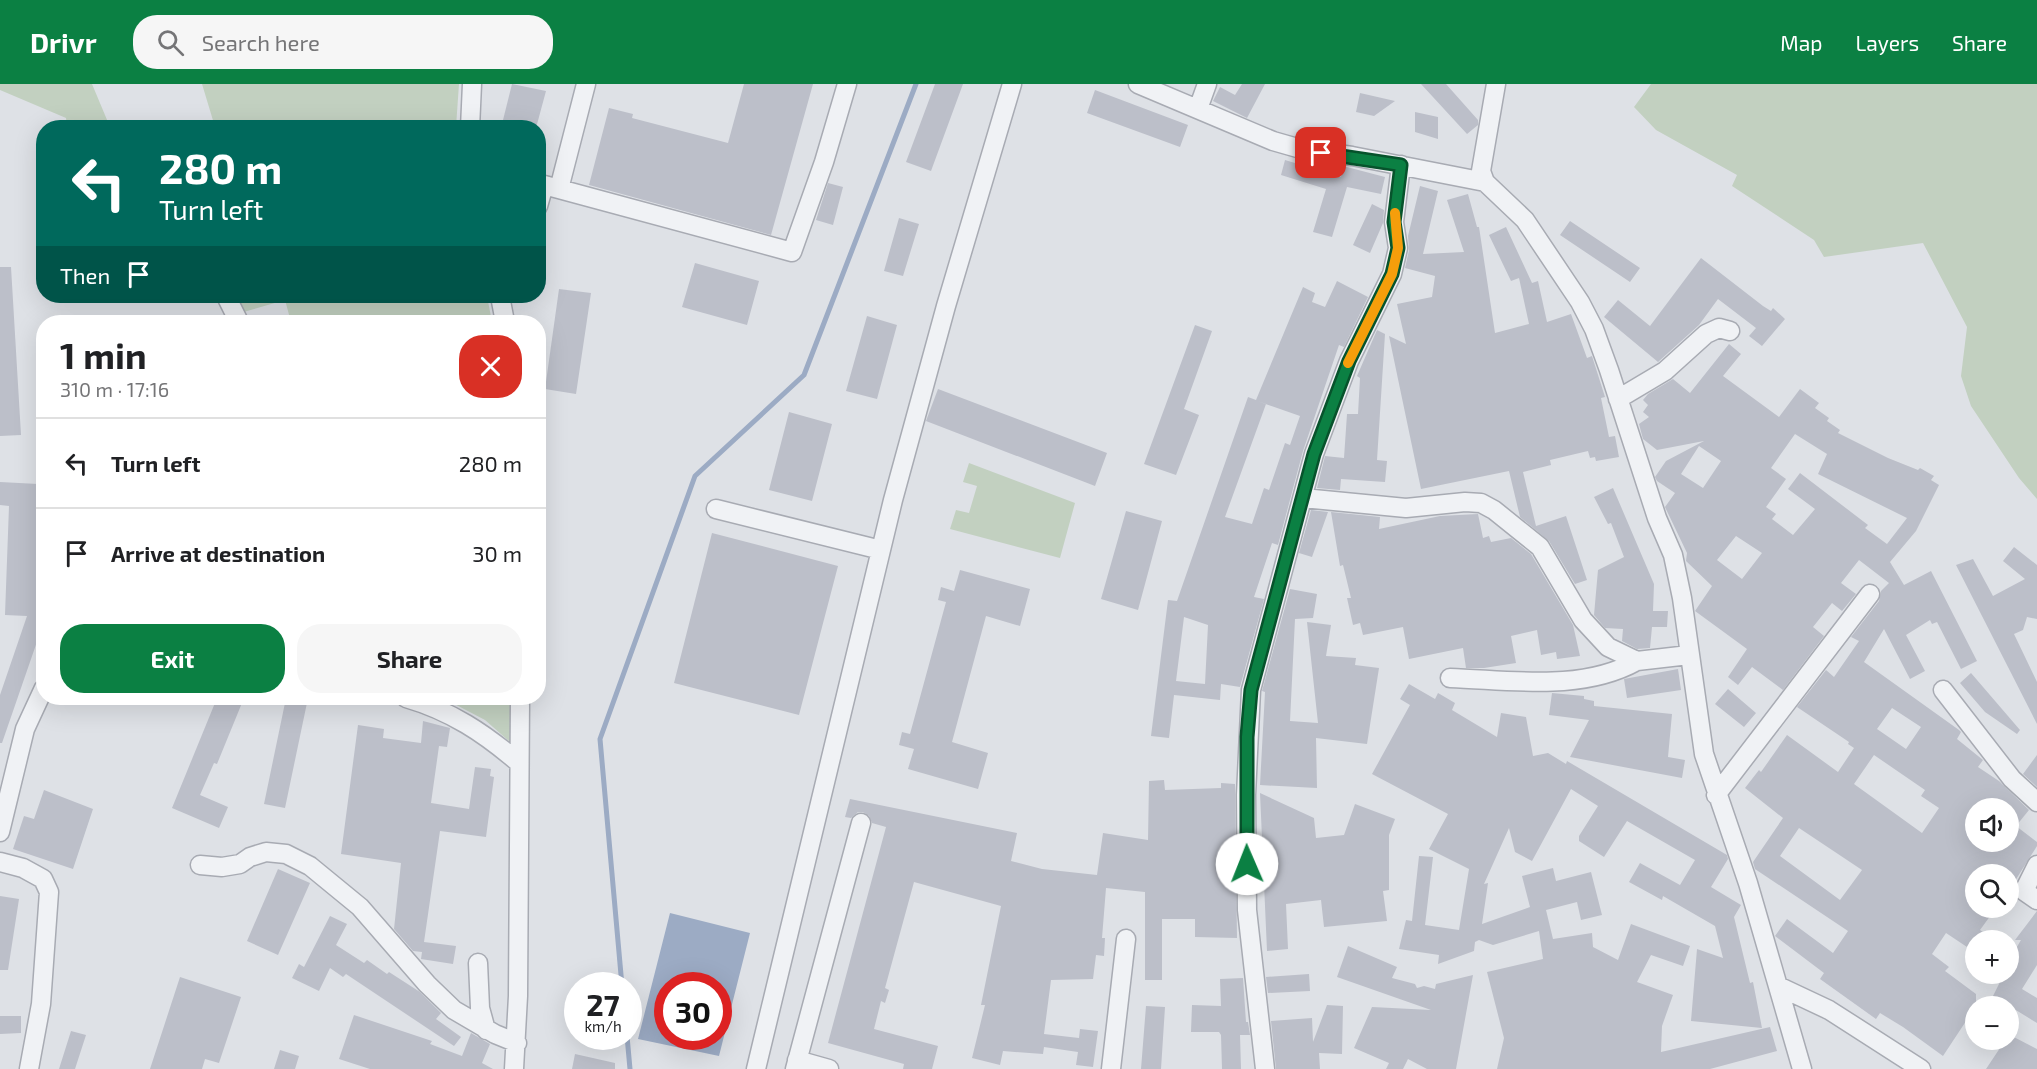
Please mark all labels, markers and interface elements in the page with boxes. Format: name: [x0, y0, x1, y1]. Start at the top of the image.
search box: [133, 15, 553, 69]
text: Drivr: [30, 25, 97, 59]
icon: search: [154, 26, 187, 59]
text: Search here: [202, 29, 320, 55]
text: Map: [1780, 30, 1822, 55]
text: Layers: [1855, 30, 1919, 55]
text: Share: [1952, 30, 2007, 55]
pin: [1295, 127, 1346, 178]
icon: arrive: [1304, 136, 1337, 169]
text: 280 m: [159, 142, 282, 192]
icon: left: [60, 144, 138, 222]
text: Turn left: [159, 193, 263, 225]
icon: arrive: [122, 258, 155, 291]
text: Then: [60, 262, 110, 288]
text: 1 min: [60, 333, 147, 376]
button: close: [459, 335, 522, 398]
text: 310 m · 17:16: [60, 377, 169, 401]
icon: left: [60, 447, 93, 480]
text: Turn left: [111, 450, 200, 476]
text: 280 m: [459, 450, 522, 476]
icon: arrive: [60, 537, 93, 570]
text: Arrive at destination: [111, 540, 325, 566]
text: 30 m: [472, 540, 522, 566]
button: Exit: [60, 624, 285, 693]
button: Share: [297, 624, 522, 693]
map controls: [1965, 798, 2019, 1050]
button: sound: [1965, 798, 2019, 852]
position arrow: [1215, 832, 1279, 896]
button: search: [1965, 864, 2019, 918]
button: +: [1965, 930, 2019, 984]
speed limit sign: 30: [654, 972, 732, 1050]
text: 27: [586, 986, 620, 1022]
button: −: [1965, 996, 2019, 1050]
text: km/h: [584, 1017, 622, 1035]

